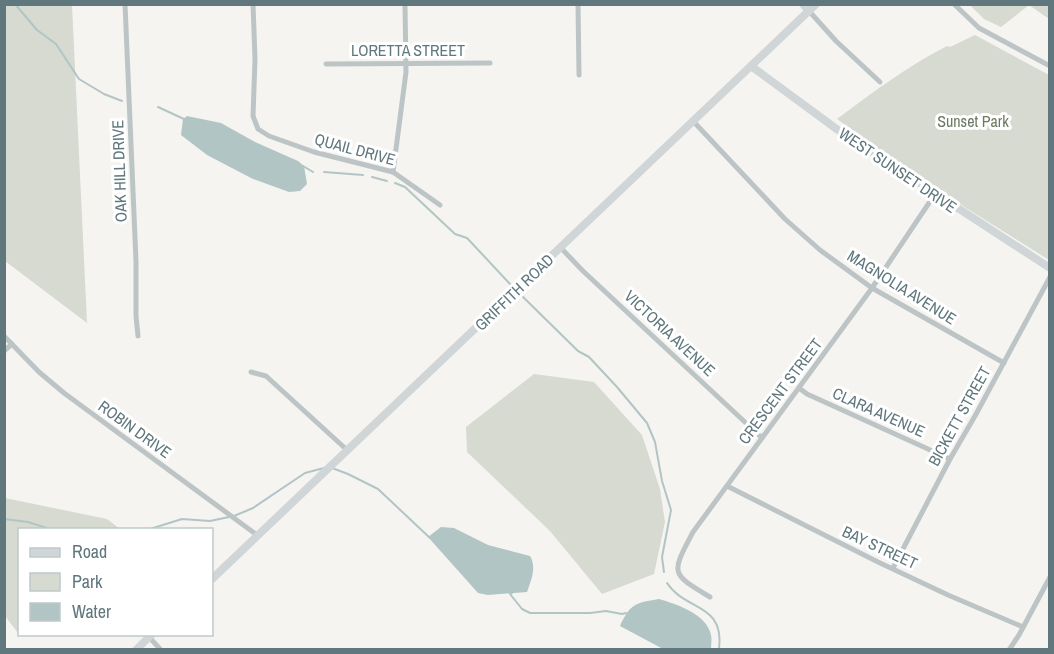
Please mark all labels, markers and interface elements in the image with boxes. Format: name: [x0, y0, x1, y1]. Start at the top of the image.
street label: LORETTA STREET: [351, 39, 465, 61]
park label: Sunset Park: [937, 110, 1009, 132]
street label: OAK HILL DRIVE: [106, 119, 132, 223]
street label: WEST SUNSET DRIVE: [835, 122, 961, 218]
street label: QUAIL DRIVE: [312, 128, 398, 170]
street label: MAGNOLIA AVENUE: [843, 245, 961, 329]
street label: GRIFFITH ROAD: [470, 249, 558, 335]
street label: VICTORIA AVENUE: [620, 285, 720, 381]
street label: CRESCENT STREET: [733, 334, 827, 448]
street label: BICKETT STREET: [923, 362, 995, 470]
street label: CLARA AVENUE: [829, 382, 929, 442]
street label: ROBIN DRIVE: [94, 395, 176, 463]
street label: BAY STREET: [839, 520, 921, 574]
legend: [18, 528, 213, 636]
text: Road: [72, 539, 107, 564]
text: Park: [72, 569, 103, 594]
text: Water: [72, 599, 111, 624]

